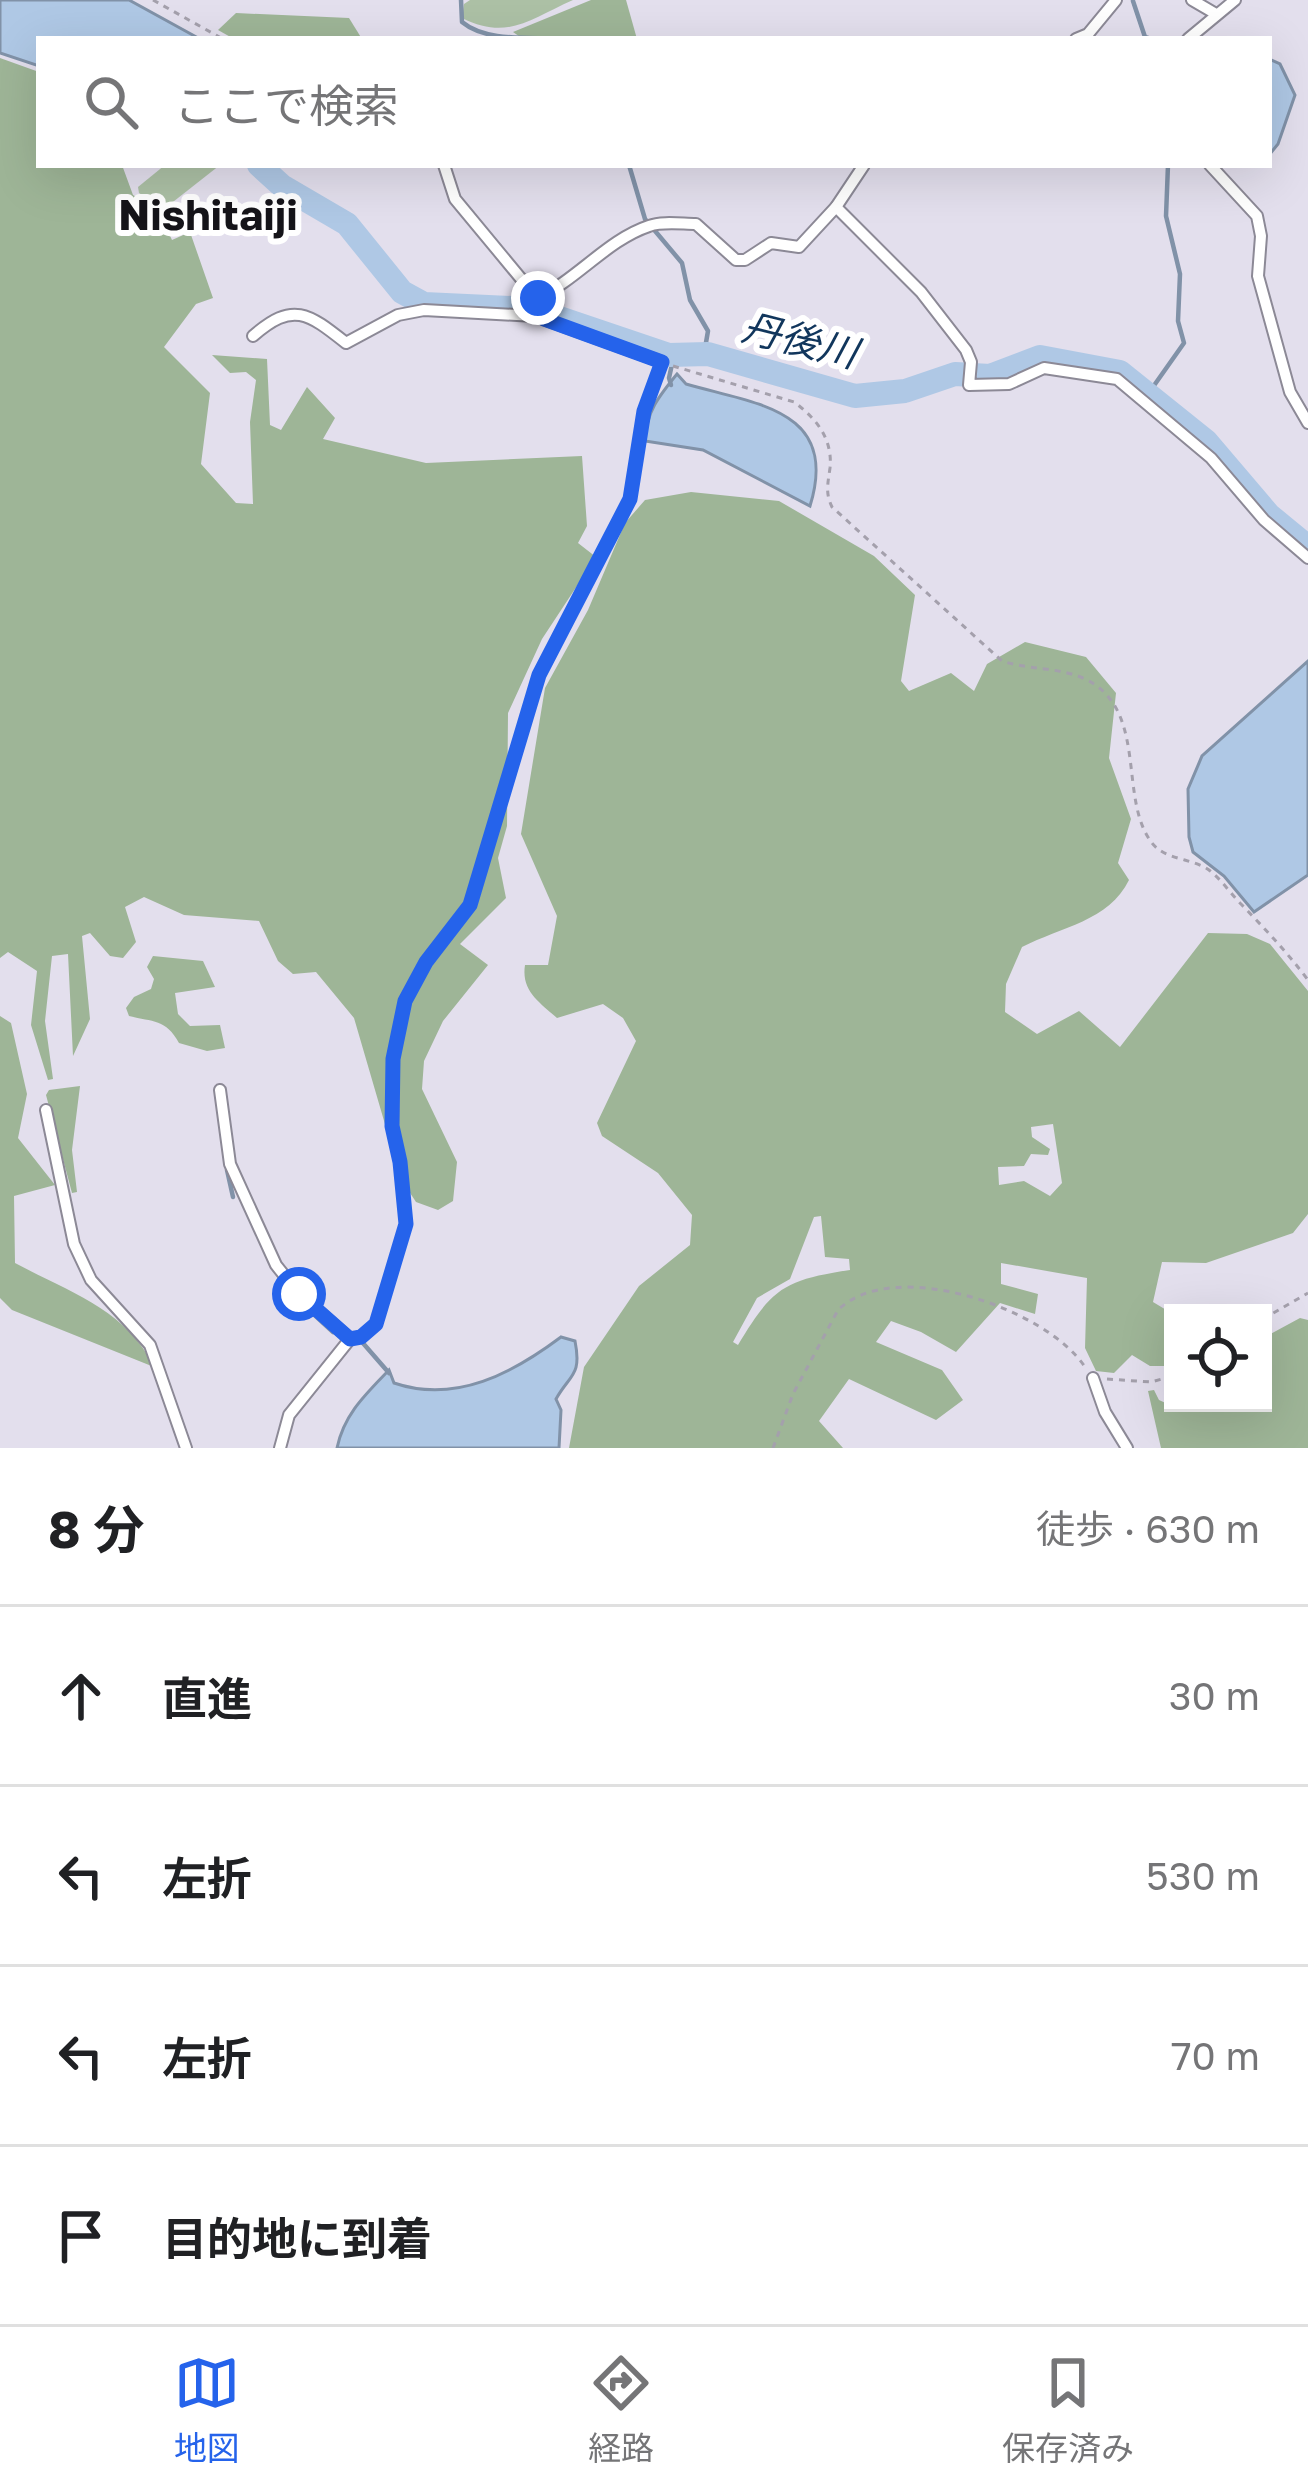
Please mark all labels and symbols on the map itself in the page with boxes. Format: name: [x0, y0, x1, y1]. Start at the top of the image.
district label: Nishitaiji: [118, 189, 298, 239]
route end: [511, 271, 565, 325]
water label: 丹後川: [738, 303, 866, 377]
route start: [272, 1267, 326, 1321]

